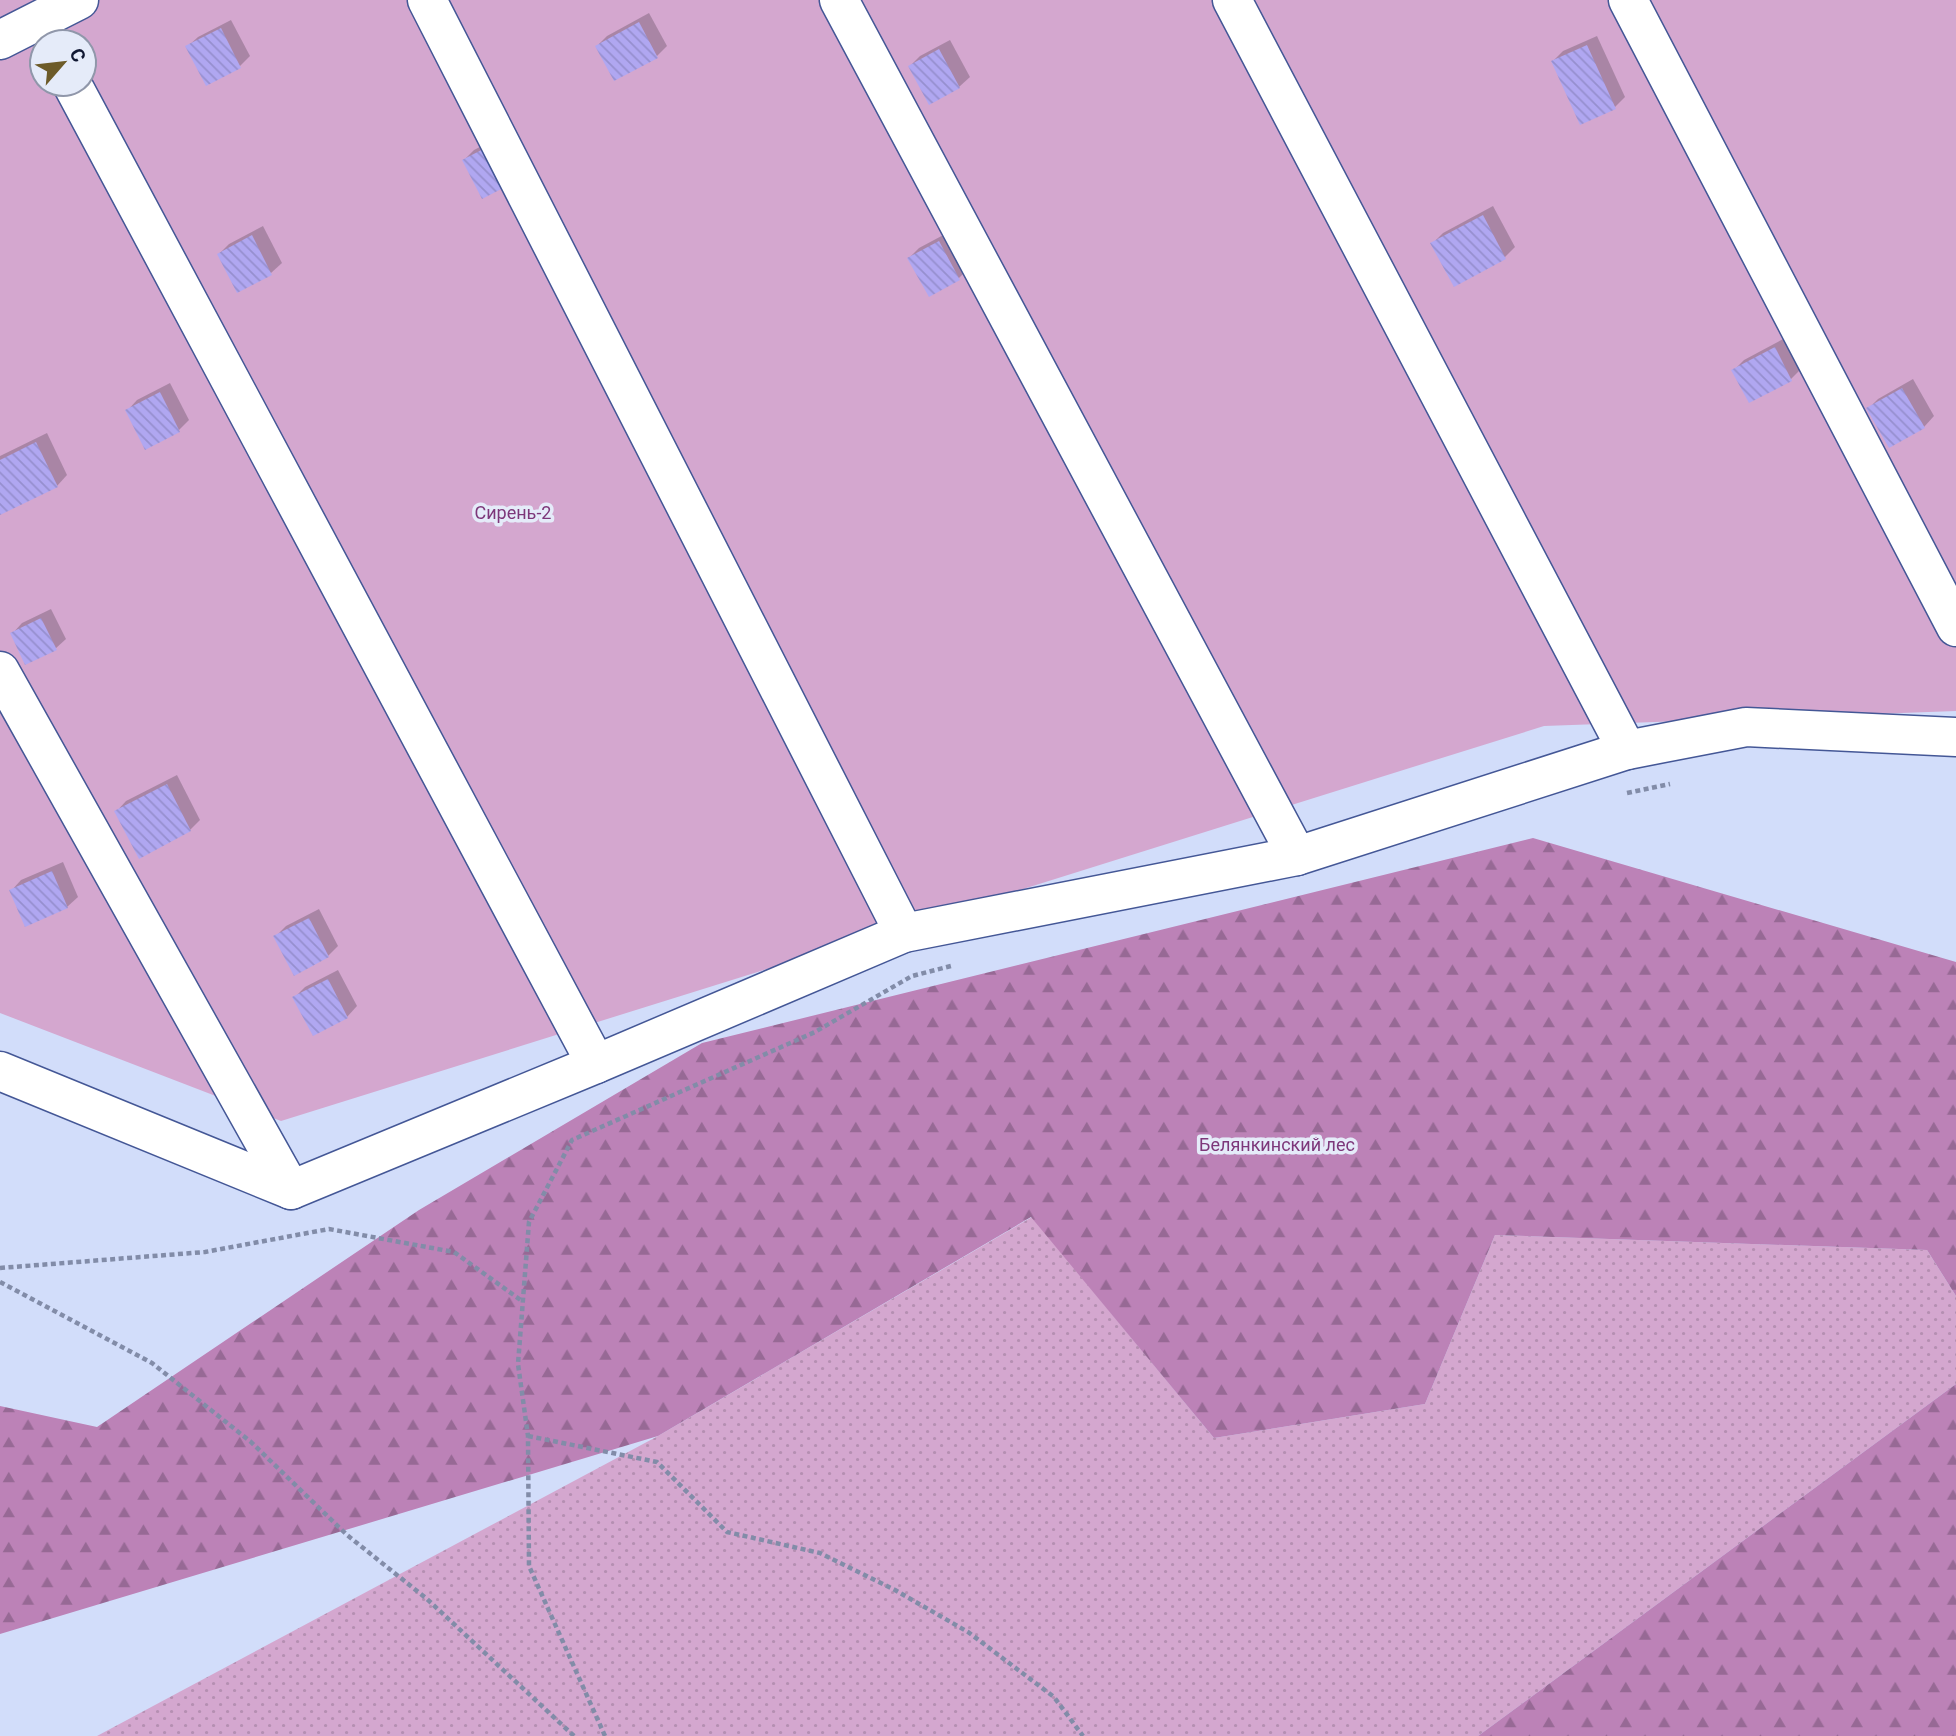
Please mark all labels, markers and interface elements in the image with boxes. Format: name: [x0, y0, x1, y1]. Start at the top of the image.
north arrow: [28, 28, 98, 98]
text: С: [64, 44, 91, 66]
park label: Сирень-2: [474, 502, 552, 523]
park label: Белянкинский лес: [1199, 1134, 1355, 1155]

